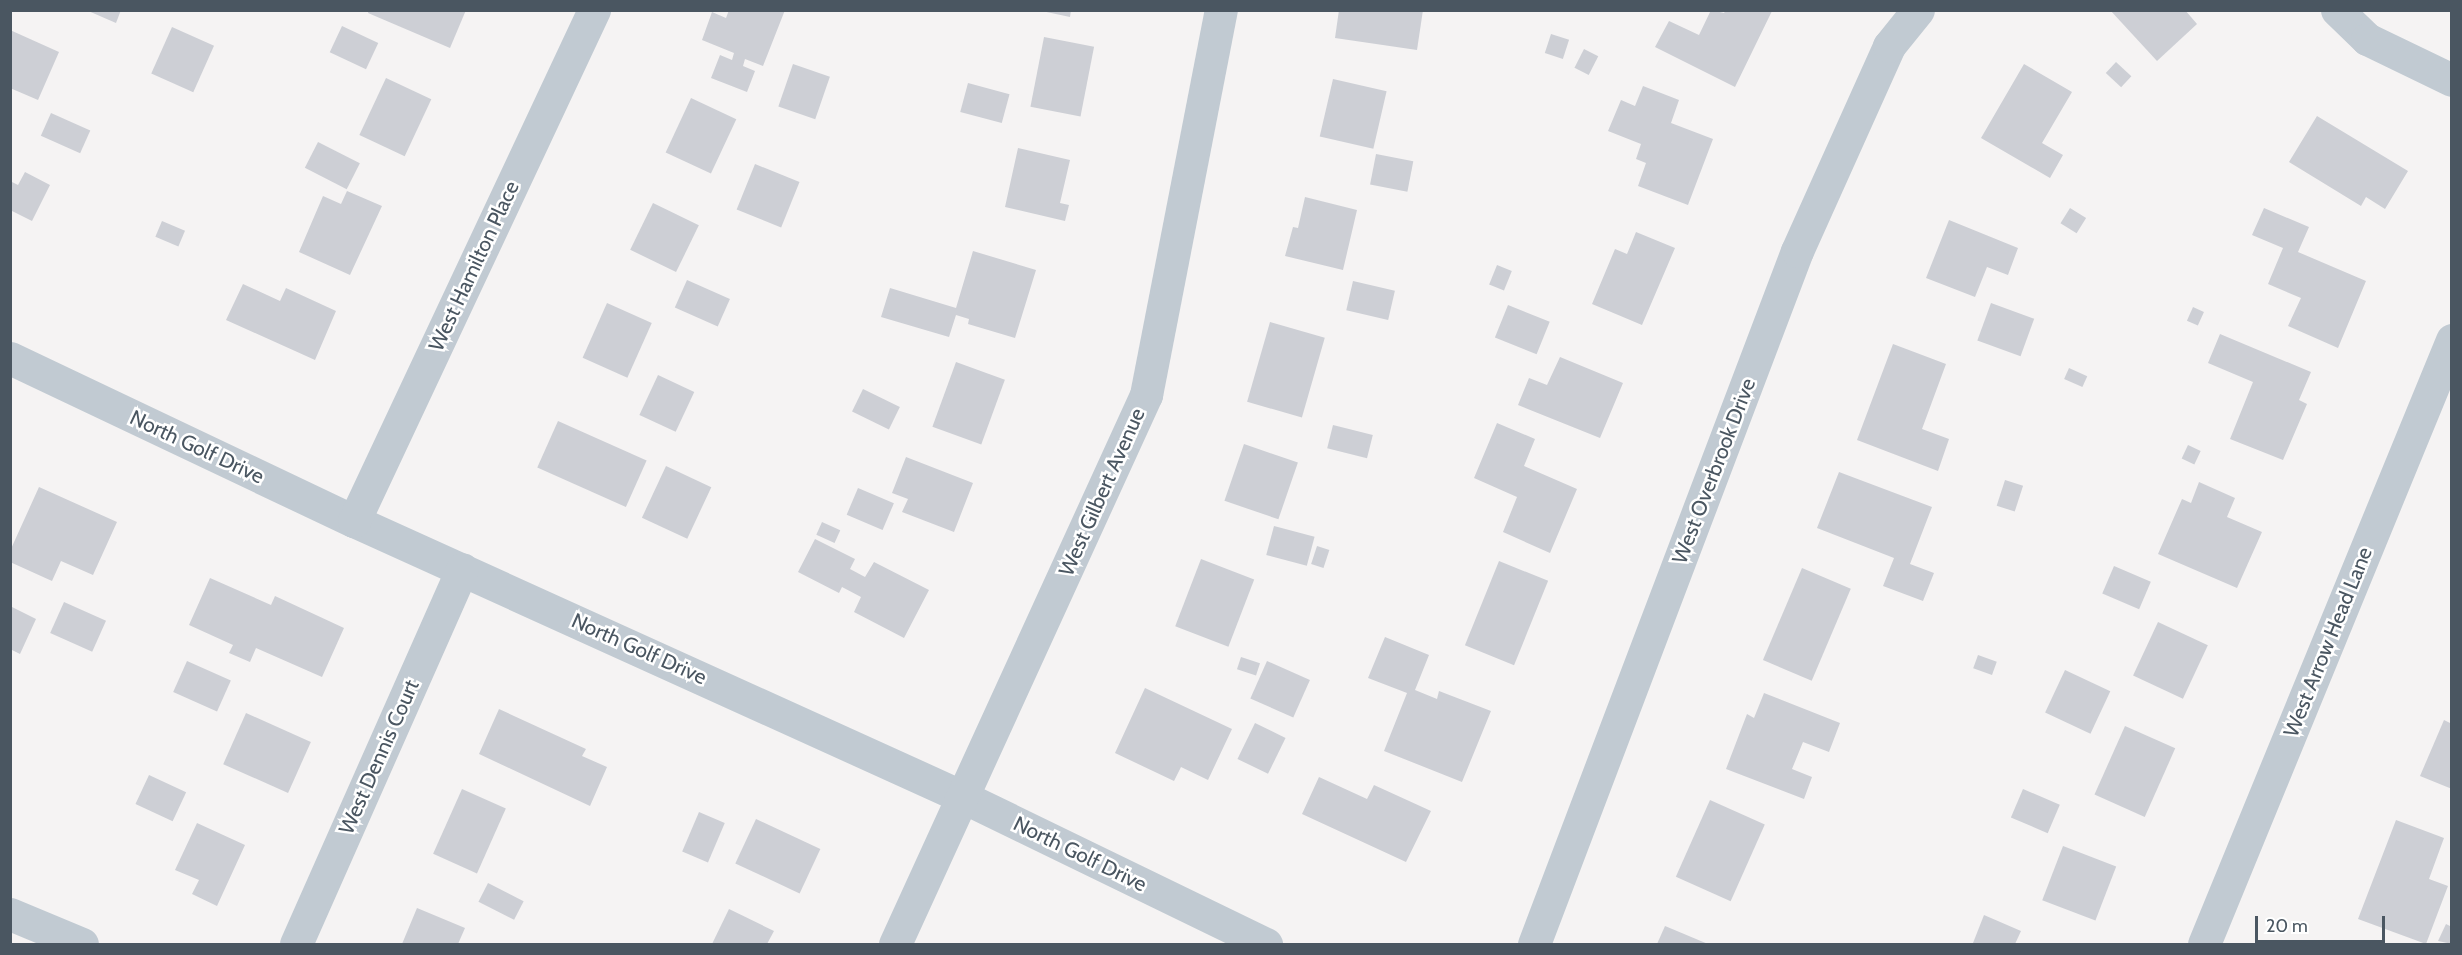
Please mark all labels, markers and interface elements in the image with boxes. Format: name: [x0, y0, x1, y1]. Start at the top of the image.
street label: West Hamilton Place: [424, 177, 524, 355]
street label: West Overbrook Drive: [1667, 375, 1761, 567]
street label: West Gilbert Avenue: [1054, 404, 1150, 580]
street label: North Golf Drive: [126, 405, 268, 489]
street label: West Arrow Head Lane: [2278, 543, 2378, 741]
street label: North Golf Drive: [568, 608, 710, 690]
street label: West Dennis Court: [334, 676, 424, 838]
street label: North Golf Drive: [1009, 811, 1151, 897]
scale bar: [2258, 904, 2388, 942]
text: 20 m: [2266, 915, 2308, 937]

